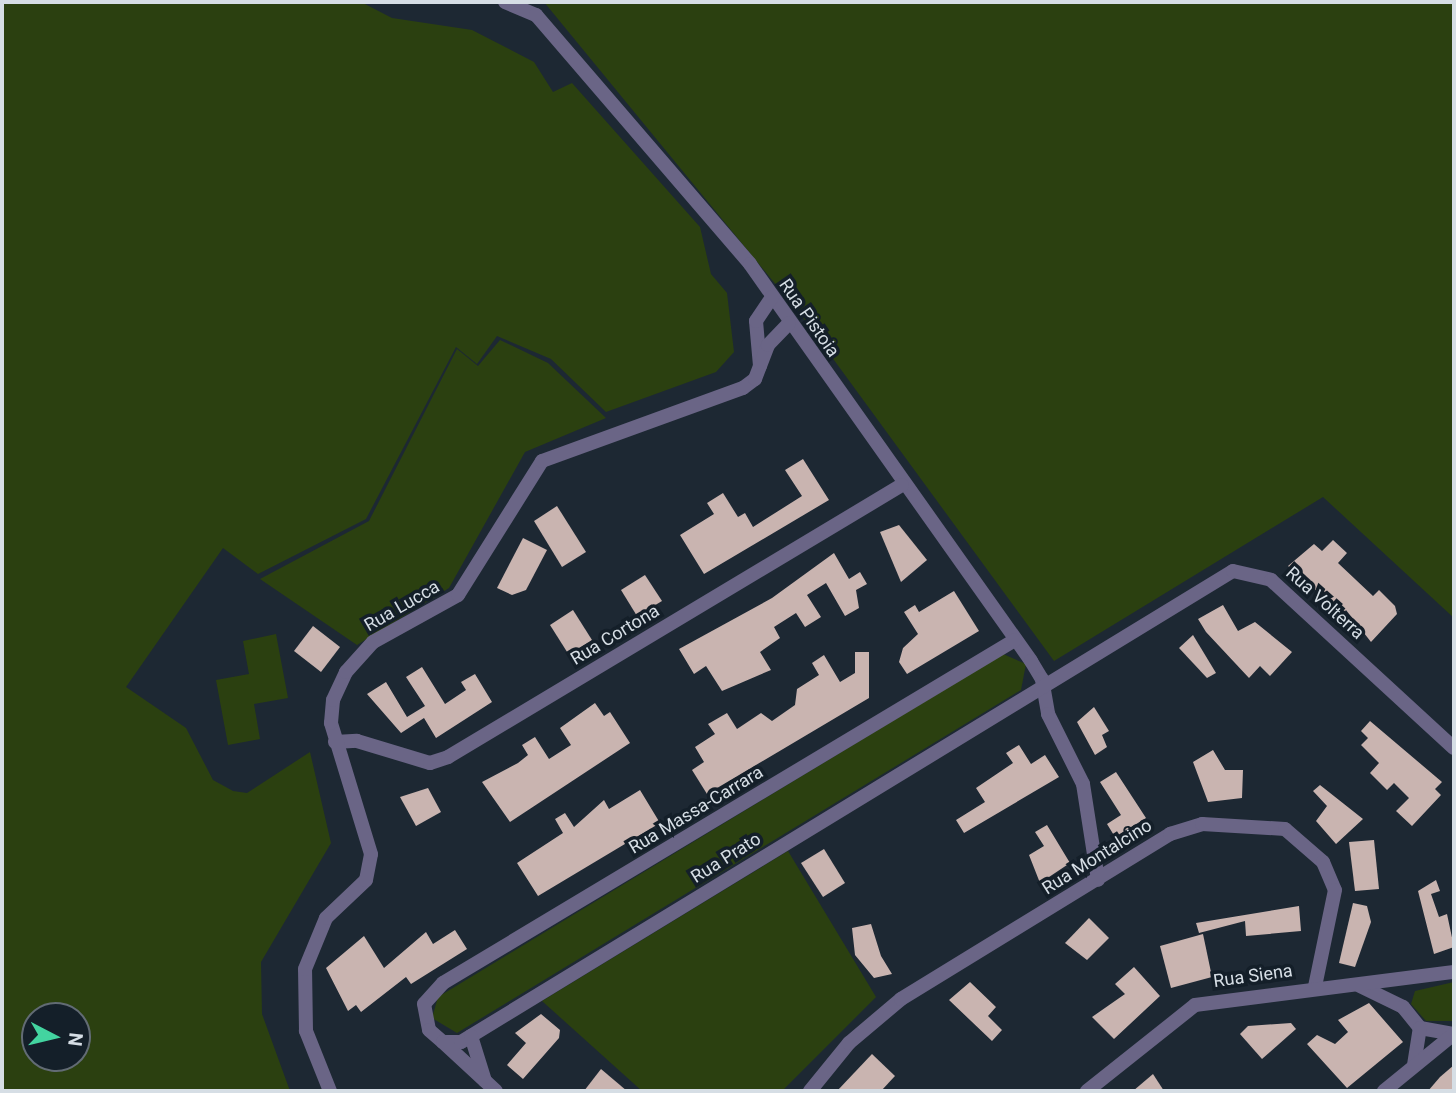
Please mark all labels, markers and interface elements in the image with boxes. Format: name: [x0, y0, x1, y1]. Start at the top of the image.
street label: Rua Pistoia: [774, 275, 844, 361]
street label: Rua Volterra: [1281, 562, 1369, 644]
street label: Rua Lucca: [361, 576, 443, 636]
street label: Rua Cortona: [567, 600, 663, 670]
street label: Rua Massa-Carrara: [625, 761, 767, 859]
street label: Rua Montalcino: [1038, 815, 1156, 899]
street label: Rua Prato: [687, 828, 765, 888]
street label: Rua Siena: [1212, 960, 1294, 992]
north arrow: [21, 1002, 91, 1072]
text: N: [63, 1031, 88, 1047]

